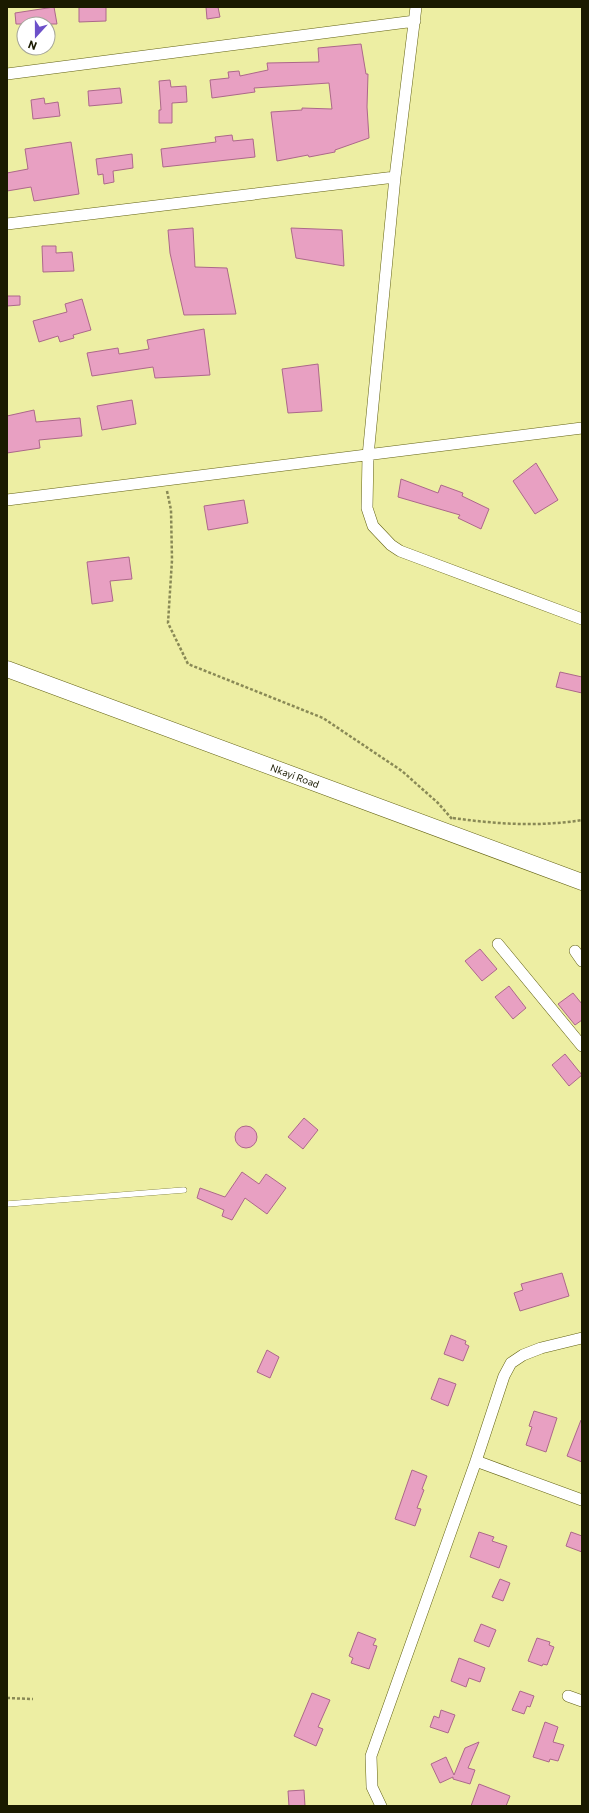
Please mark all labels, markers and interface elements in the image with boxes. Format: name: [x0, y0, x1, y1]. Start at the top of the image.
north arrow: [16, 16, 56, 56]
text: N: [26, 38, 38, 53]
street label: Nkayi Road: [269, 761, 321, 790]

